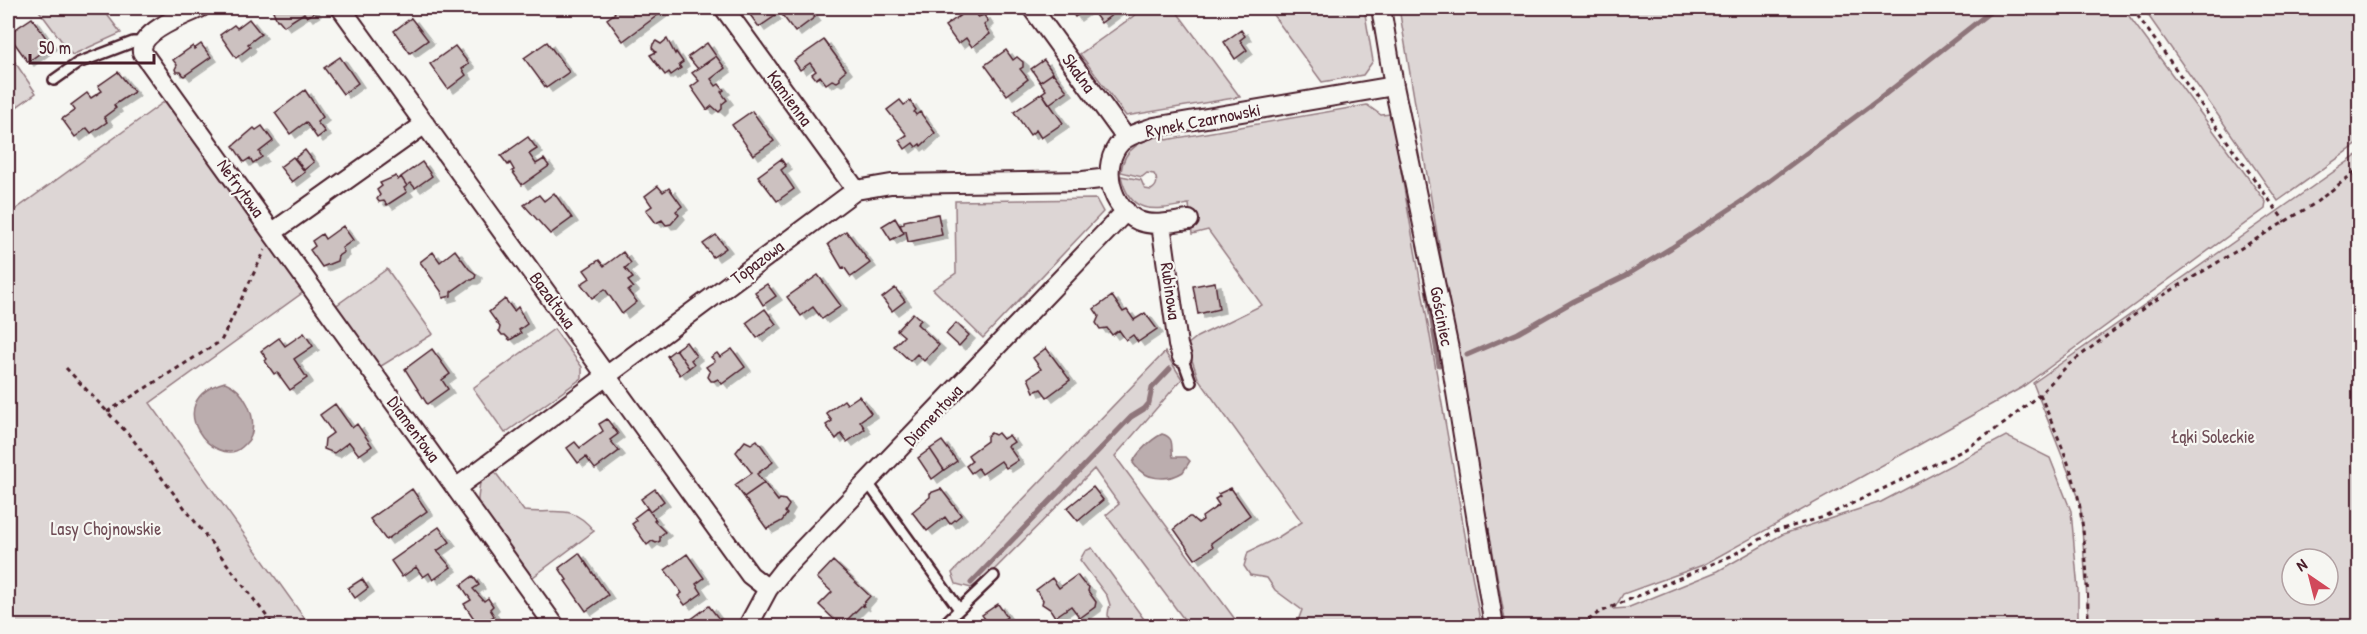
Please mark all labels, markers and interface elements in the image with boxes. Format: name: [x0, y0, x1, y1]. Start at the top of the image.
scale bar: [30, 27, 154, 65]
text: 50 m: [39, 35, 71, 60]
street label: Skalna: [1056, 48, 1102, 98]
street label: Kamienna: [761, 65, 819, 131]
street label: Rynek Czarnowski: [1143, 97, 1263, 143]
street label: Nefrytowa: [211, 154, 271, 222]
street label: Topazowa: [725, 234, 789, 290]
street label: Rubinowa: [1155, 261, 1187, 321]
street label: Bazaltowa: [524, 267, 582, 333]
street label: Gościniec: [1424, 284, 1460, 348]
street label: Diamentowa: [898, 379, 968, 451]
street label: Diamentowa: [382, 391, 446, 467]
park label: Łąki Soleckie: [2171, 424, 2255, 449]
park label: Lasy Chojnowskie: [51, 516, 161, 541]
north arrow: [2280, 547, 2340, 607]
text: N: [2292, 553, 2312, 576]

